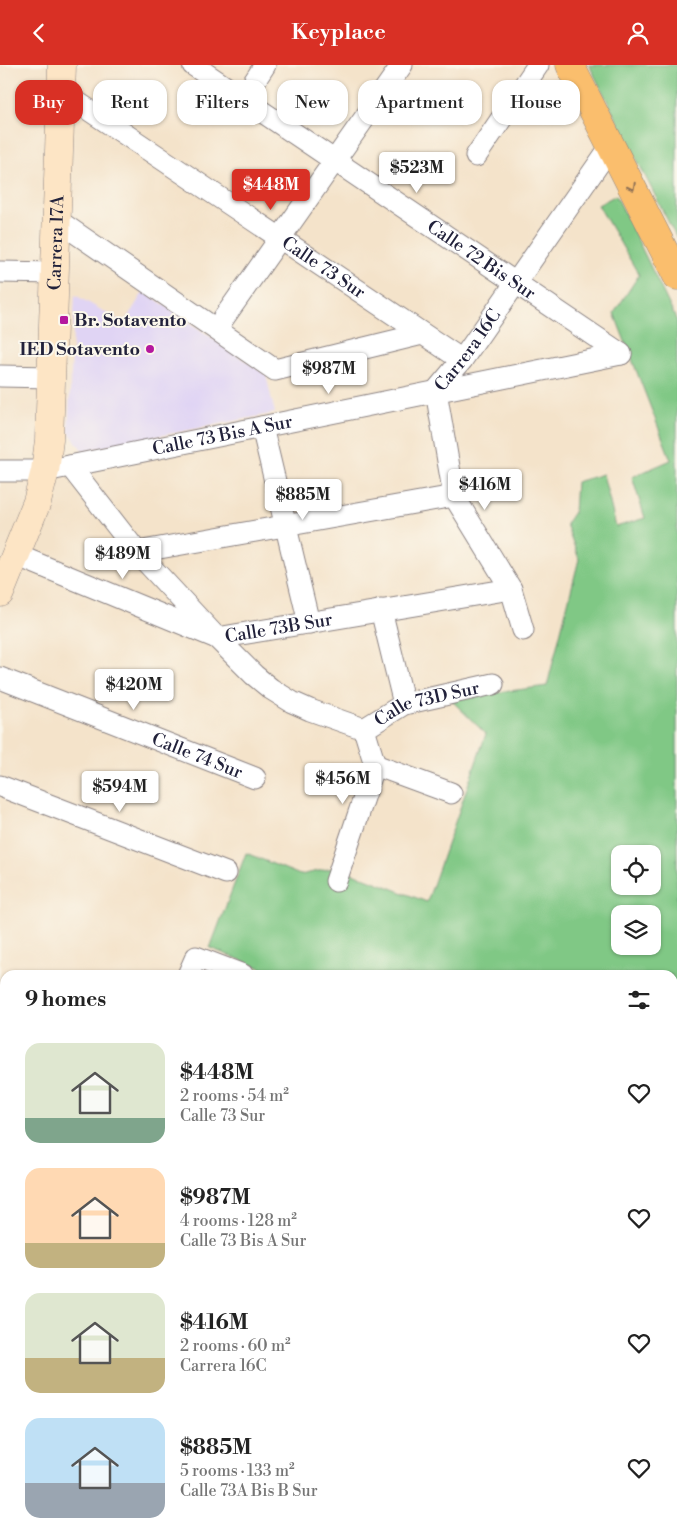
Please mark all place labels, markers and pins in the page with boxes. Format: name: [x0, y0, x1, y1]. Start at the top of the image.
pin: $523M: [382, 151, 452, 194]
pin: $448M: [236, 169, 306, 211]
place label: Br. Sotavento: [74, 309, 187, 332]
marker: Br. Sotavento: [58, 314, 70, 326]
place label: IED Sotavento: [20, 338, 140, 361]
marker: IED Sotavento: [144, 343, 156, 355]
pin: $987M: [294, 353, 364, 395]
pin: $416M: [450, 469, 520, 511]
pin: $885M: [268, 479, 338, 521]
pin: $489M: [88, 537, 158, 580]
pin: $420M: [99, 669, 169, 711]
pin: $456M: [308, 763, 378, 805]
pin: $594M: [85, 771, 155, 813]

